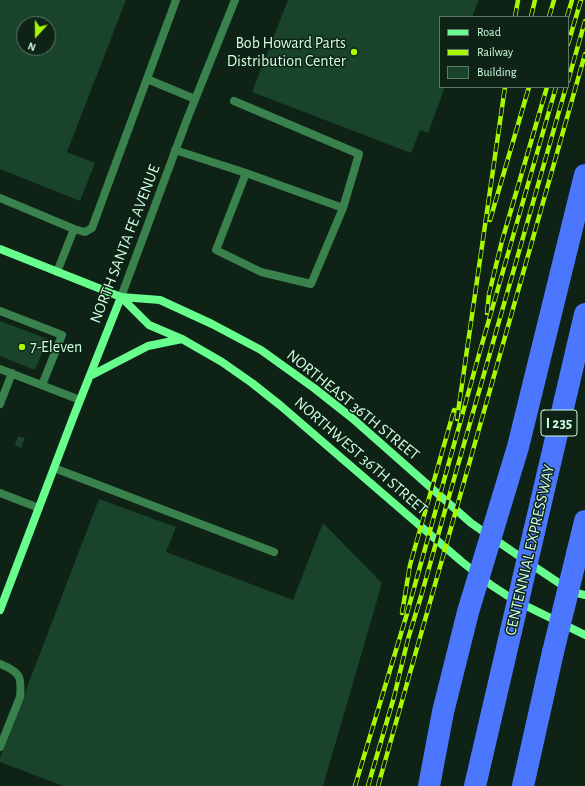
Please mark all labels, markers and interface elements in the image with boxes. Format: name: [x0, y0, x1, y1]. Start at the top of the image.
north arrow: [16, 16, 56, 56]
legend: [439, 16, 569, 88]
text: Road: [477, 26, 501, 38]
place label: Bob Howard Parts Distribution Center: [227, 33, 346, 71]
text: N: [26, 40, 37, 53]
text: Railway: [477, 46, 513, 58]
marker: Bob Howard Parts Distribution Center: [349, 47, 359, 57]
text: Building: [477, 66, 517, 78]
street label: NORTH SANTA FE AVENUE: [86, 162, 164, 326]
place label: 7-Eleven: [30, 337, 82, 357]
marker: 7-Eleven: [17, 342, 27, 352]
street label: NORTHEAST 36TH STREET: [283, 345, 423, 465]
street label: NORTHWEST 36TH STREET: [290, 393, 432, 519]
road number: I 235: [541, 410, 577, 436]
street label: CENTENNIAL EXPRESSWAY: [501, 463, 559, 637]

